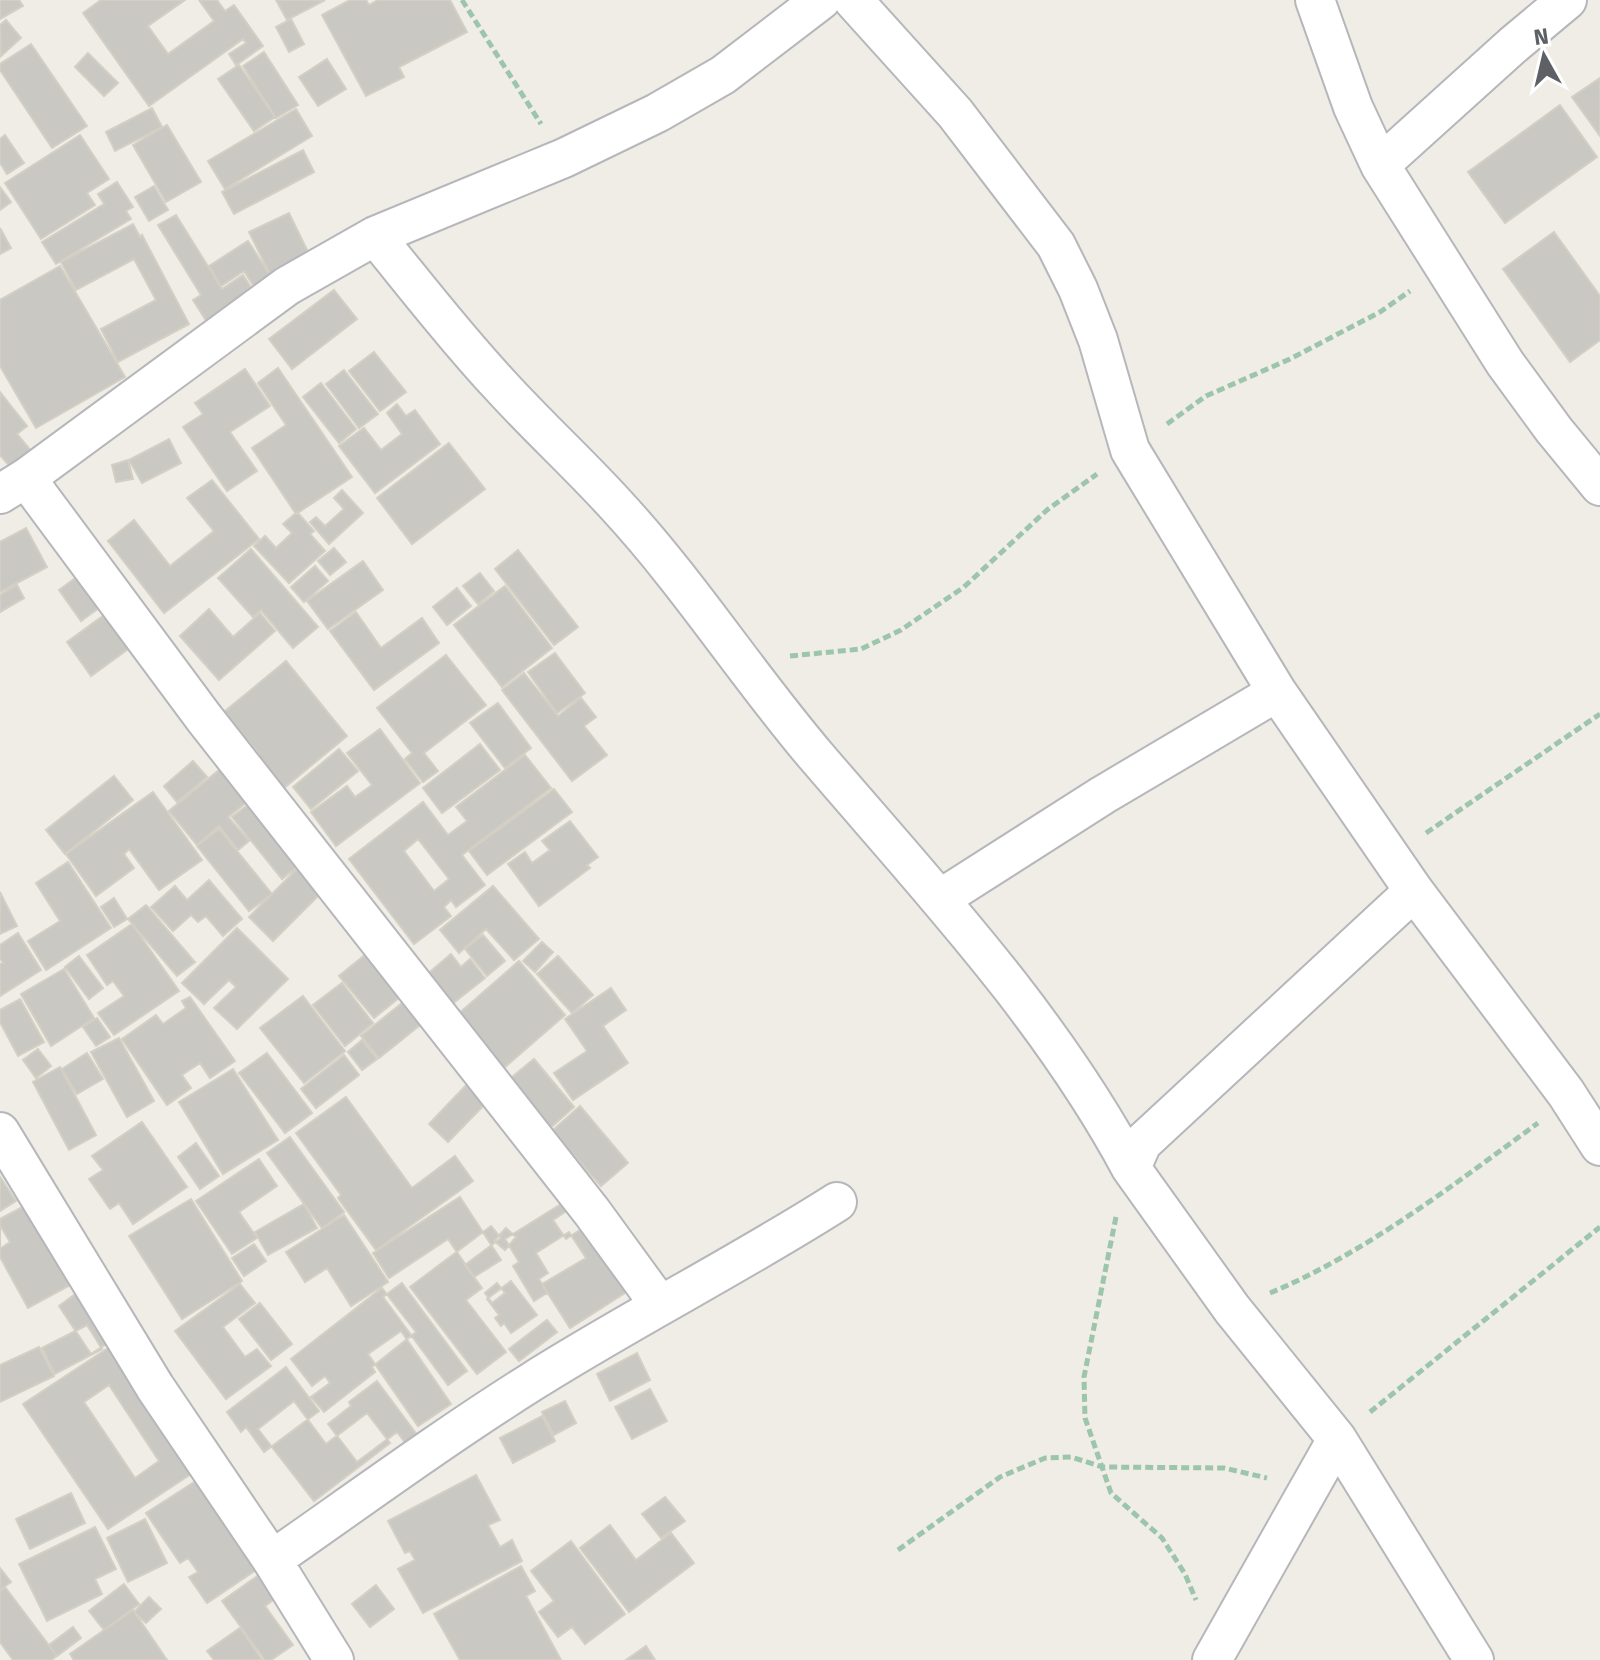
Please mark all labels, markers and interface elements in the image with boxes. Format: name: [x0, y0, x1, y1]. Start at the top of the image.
north arrow: [1504, 16, 1584, 96]
text: N: [1532, 22, 1550, 51]

